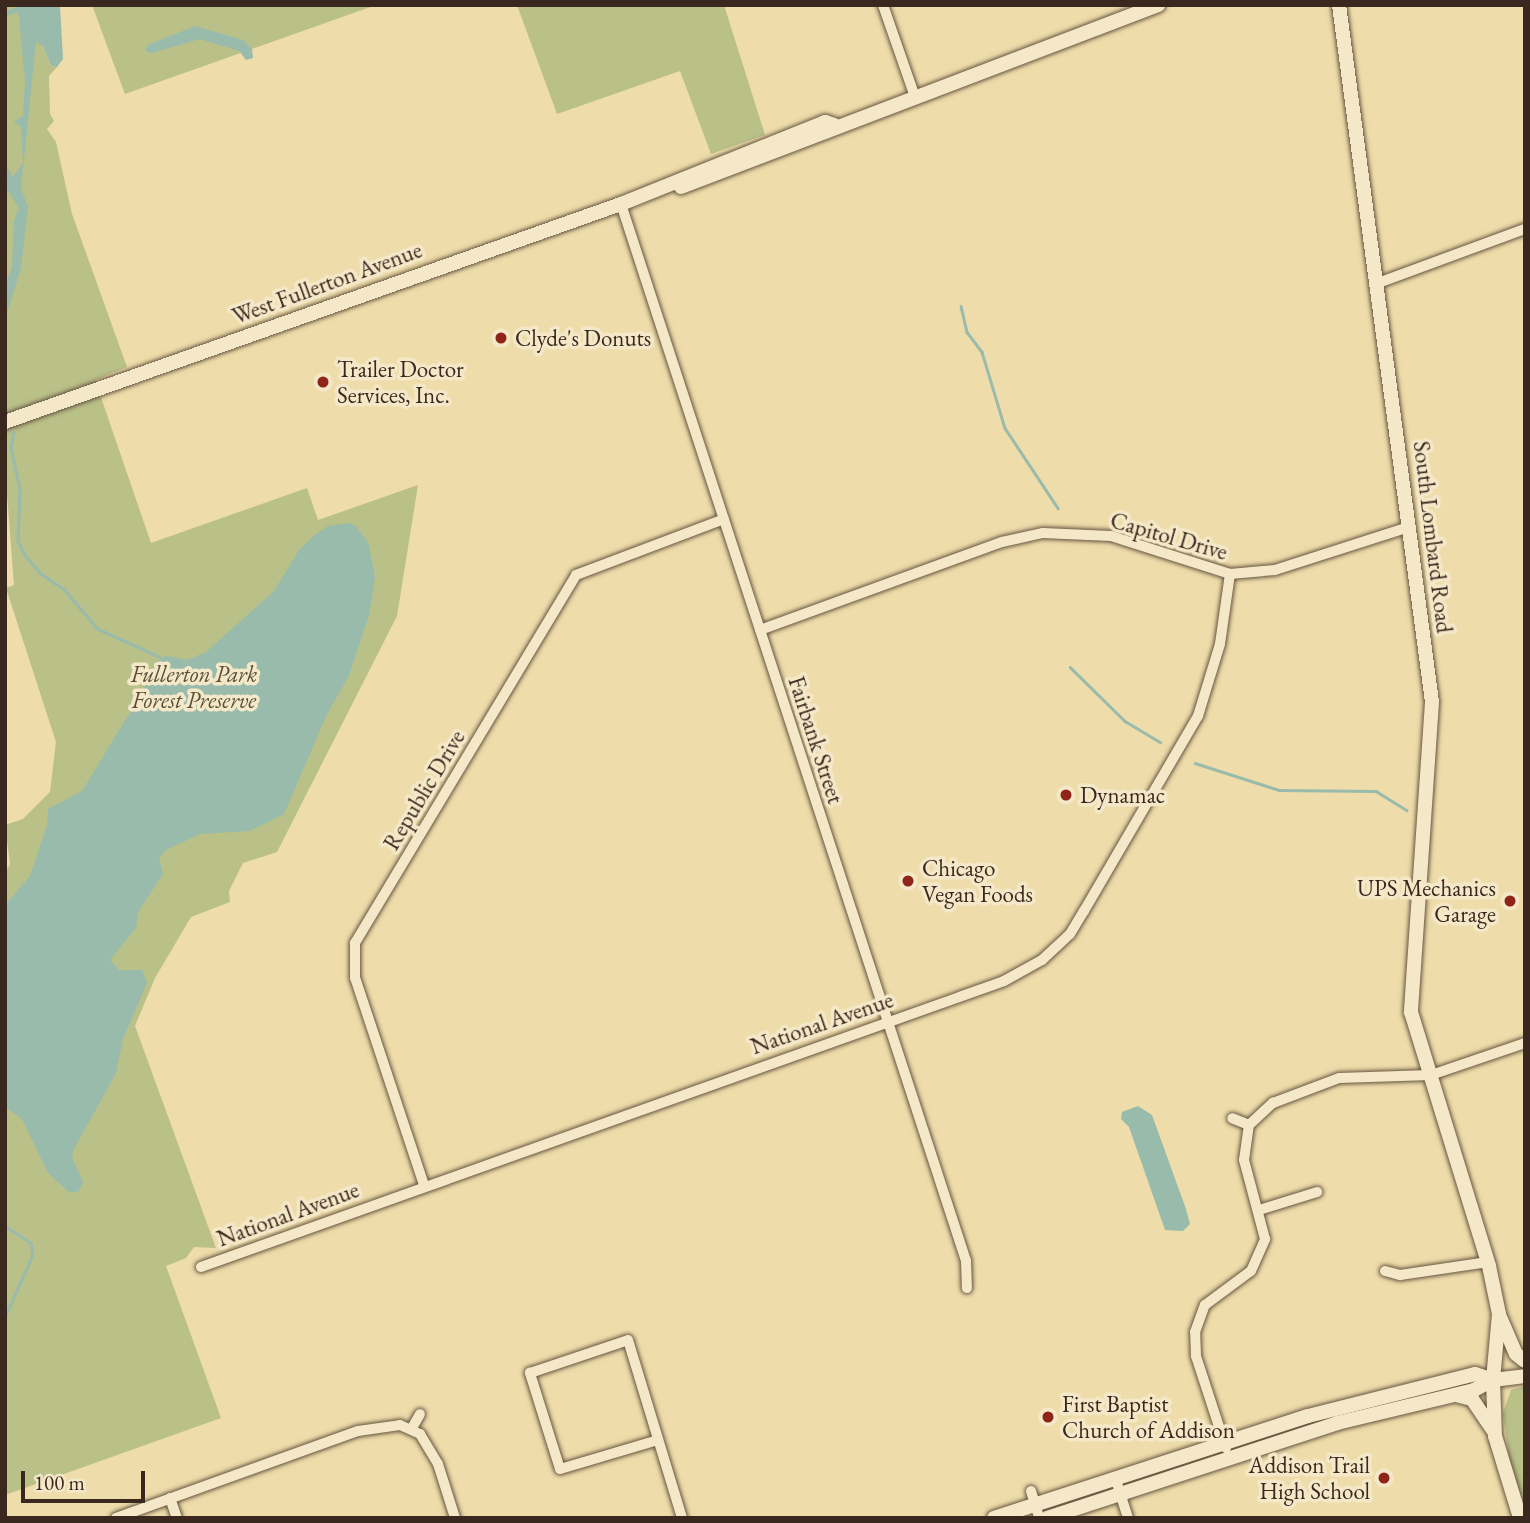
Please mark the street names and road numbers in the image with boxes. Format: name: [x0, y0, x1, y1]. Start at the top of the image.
street label: West Fullerton Avenue: [228, 236, 426, 330]
street label: South Lombard Road: [1408, 439, 1458, 635]
street label: Capitol Drive: [1107, 506, 1231, 566]
street label: Fairbank Street: [782, 673, 850, 807]
street label: Republic Drive: [377, 725, 471, 855]
street label: National Avenue: [747, 986, 897, 1060]
street label: National Avenue: [213, 1176, 363, 1252]

